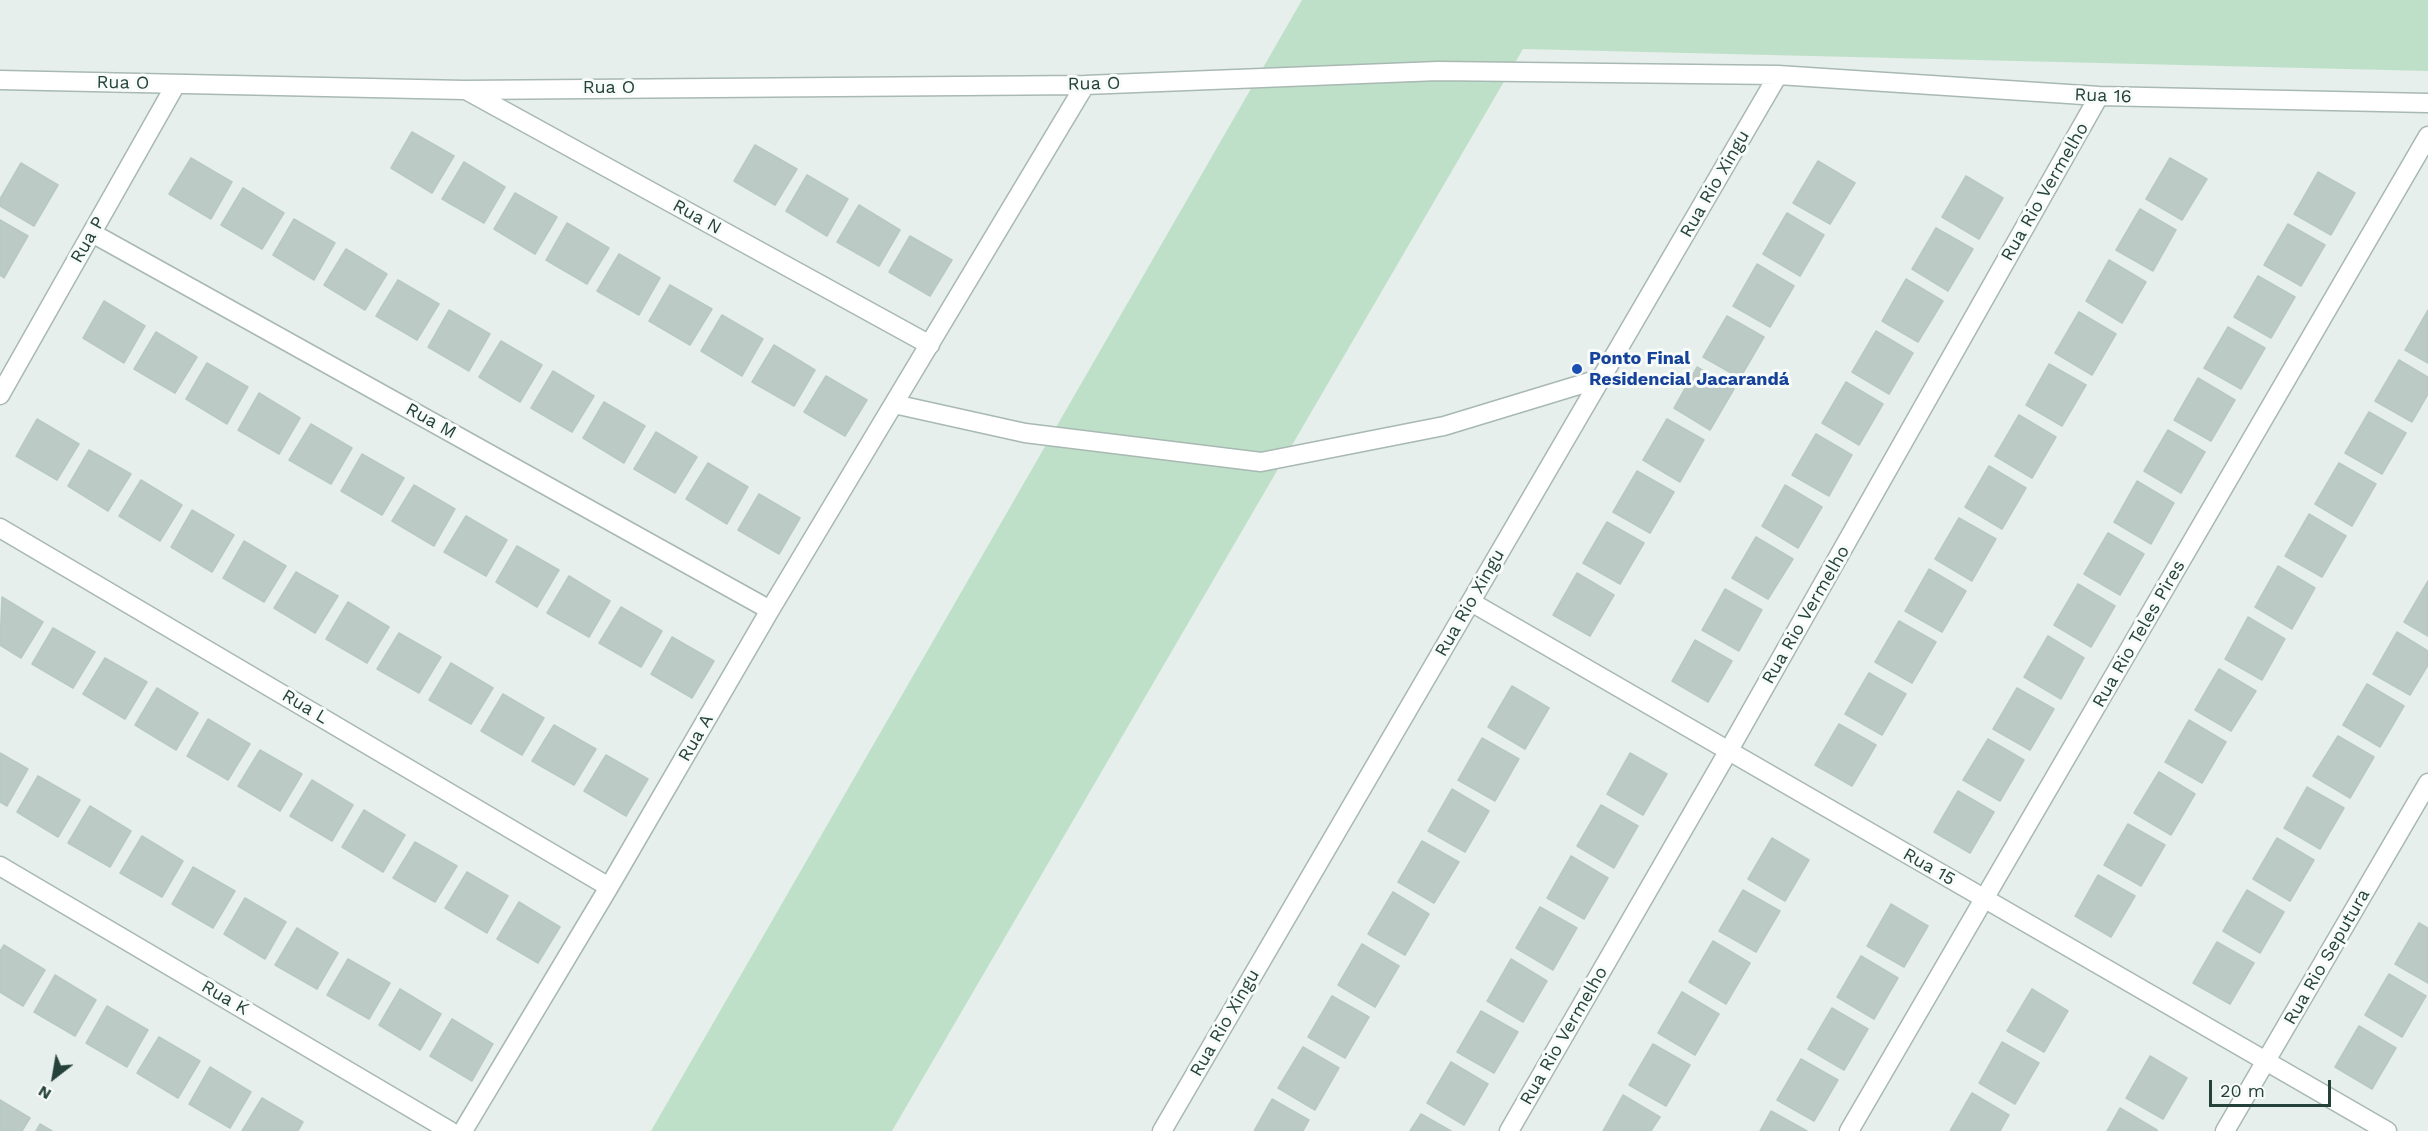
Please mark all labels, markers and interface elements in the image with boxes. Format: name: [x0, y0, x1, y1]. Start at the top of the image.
street label: Rua O: [96, 72, 150, 94]
street label: Rua O: [1067, 73, 1121, 95]
street label: Rua O: [583, 77, 635, 99]
street label: Rua 16: [2074, 84, 2132, 108]
street label: Rua Rio Vermelho: [1997, 119, 2093, 265]
street label: Rua Rio Xingu: [1676, 127, 1754, 241]
street label: Rua N: [669, 195, 725, 239]
street label: Rua P: [66, 213, 110, 267]
place label: Ponto Final Residencial Jacarandá: [1589, 348, 1789, 391]
marker: Ponto Final Residencial Jacarandá: [1570, 362, 1584, 376]
street label: Rua M: [402, 398, 460, 444]
street label: Rua Rio Vermelho: [1758, 542, 1854, 688]
street label: Rua Rio Xingu: [1431, 546, 1509, 660]
street label: Rua Rio Teles Pires: [2088, 557, 2190, 711]
street label: Rua L: [278, 685, 332, 729]
street label: Rua A: [674, 710, 718, 766]
street label: Rua 15: [1899, 843, 1959, 891]
street label: Rua Rio Seputura: [2279, 885, 2375, 1029]
street label: Rua Rio Vermelho: [1516, 963, 1612, 1109]
street label: Rua Rio Xingu: [1186, 966, 1264, 1080]
street label: Rua K: [198, 976, 252, 1020]
north arrow: [24, 1047, 84, 1107]
scale bar: [2212, 1068, 2334, 1106]
text: 20 m: [2220, 1080, 2265, 1101]
text: N: [35, 1082, 54, 1104]

